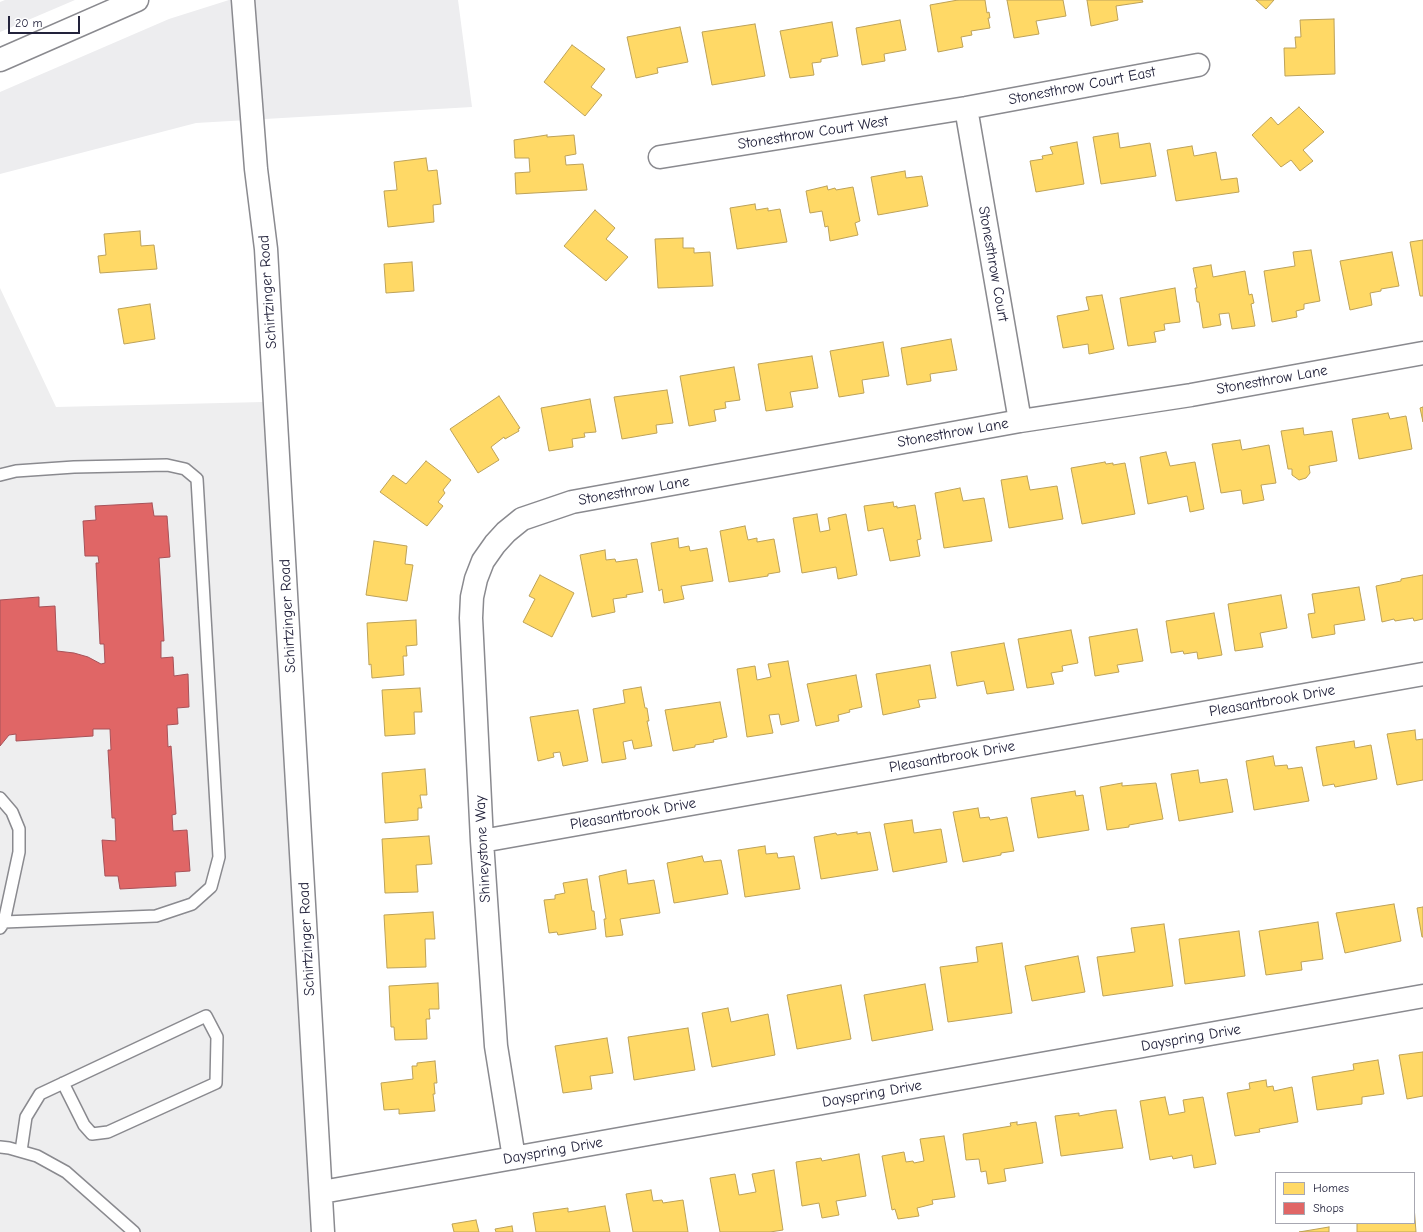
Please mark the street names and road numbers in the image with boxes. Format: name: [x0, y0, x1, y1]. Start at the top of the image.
street label: Stonesthrow Court East: [1007, 63, 1157, 109]
street label: Stonesthrow Court West: [737, 112, 889, 154]
street label: Stonesthrow Court: [974, 205, 1012, 323]
street label: Schirtzinger Road: [255, 234, 281, 350]
street label: Stonesthrow Lane: [1215, 361, 1329, 399]
street label: Stonesthrow Lane: [896, 414, 1010, 452]
street label: Stonesthrow Lane: [577, 472, 691, 510]
street label: Schirtzinger Road: [276, 558, 300, 674]
street label: Pleasantbrook Drive: [1208, 681, 1336, 721]
street label: Pleasantbrook Drive: [888, 737, 1016, 777]
street label: Pleasantbrook Drive: [569, 794, 697, 834]
street label: Shineystone Way: [471, 795, 495, 903]
street label: Schirtzinger Road: [295, 881, 319, 997]
street label: Dayspring Drive: [1140, 1020, 1242, 1056]
street label: Dayspring Drive: [821, 1076, 923, 1112]
street label: Dayspring Drive: [502, 1133, 604, 1169]

